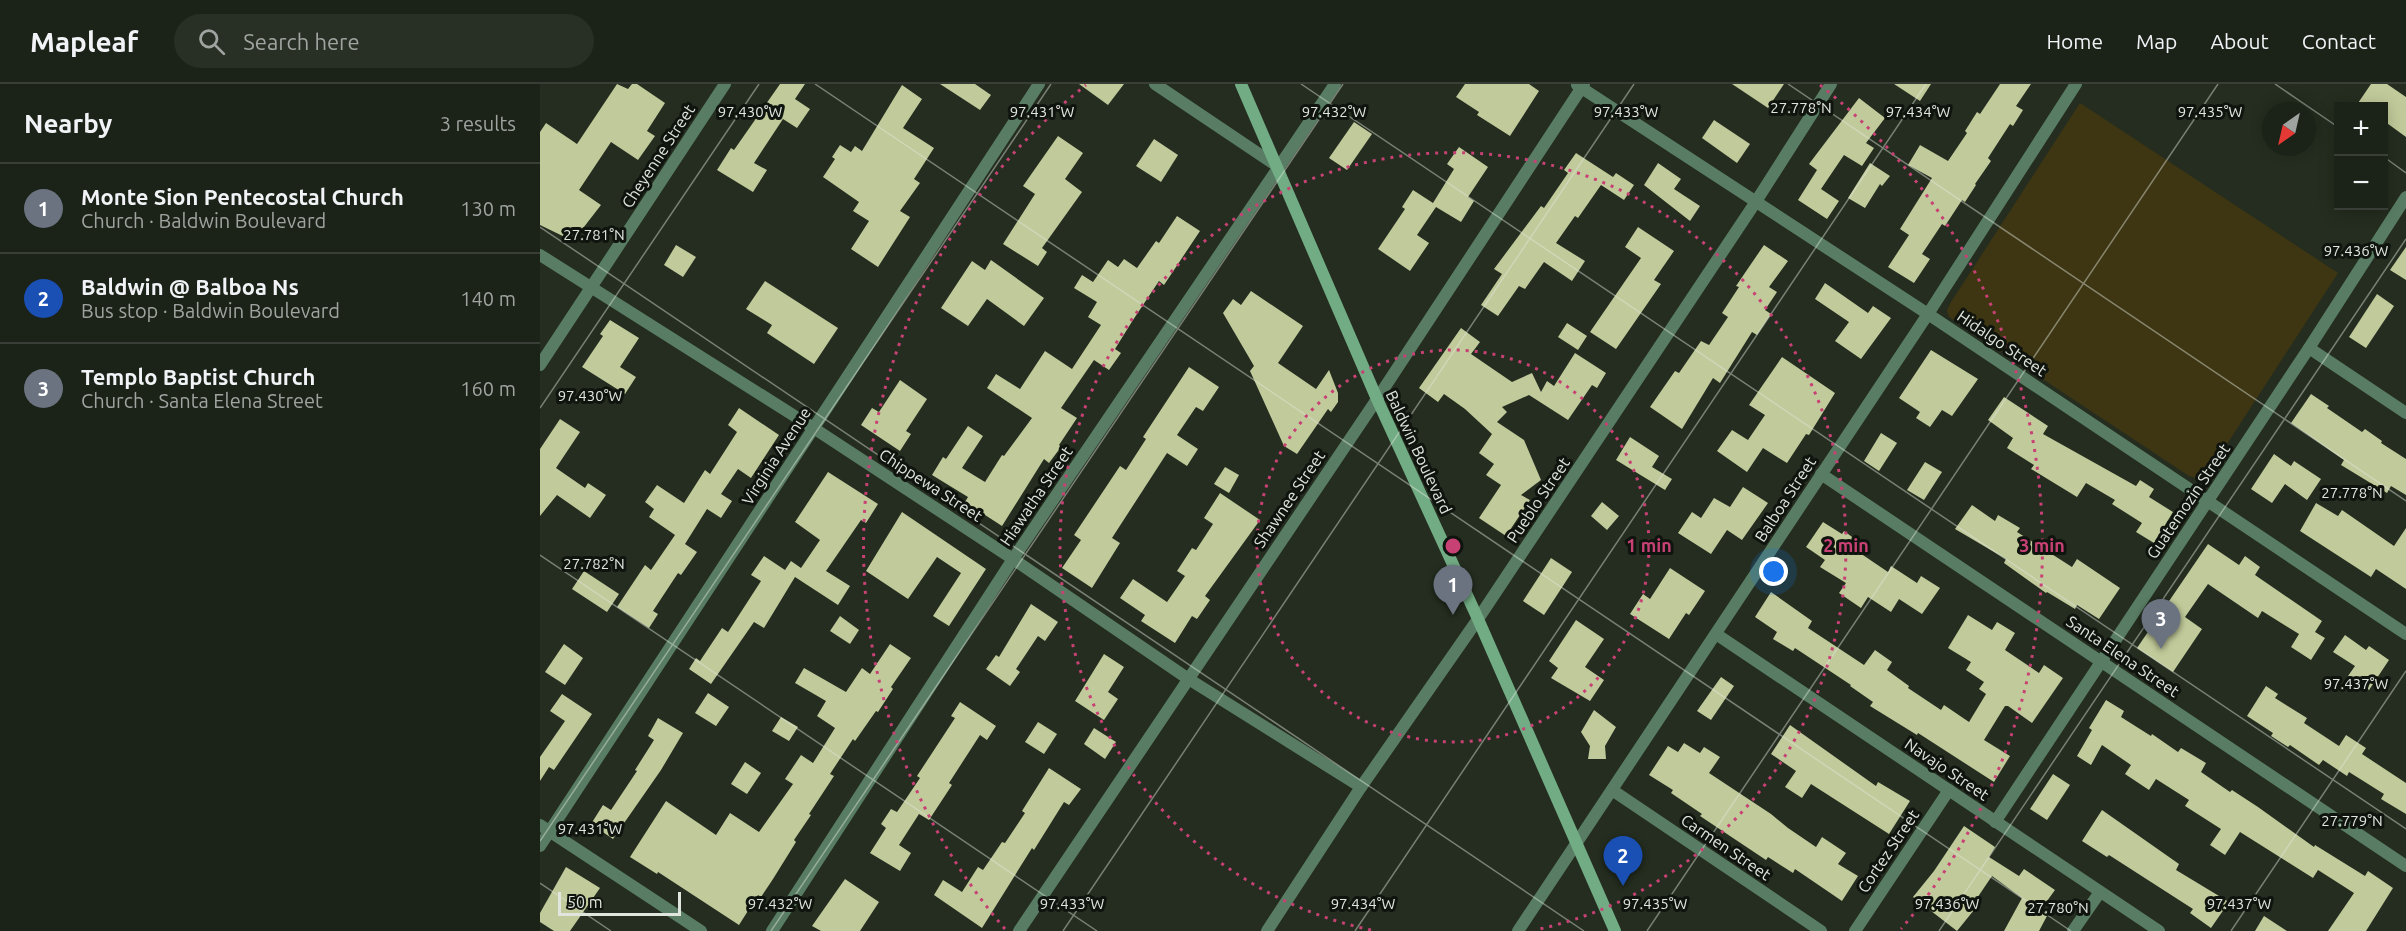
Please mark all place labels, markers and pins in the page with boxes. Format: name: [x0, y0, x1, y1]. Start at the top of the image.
centre of rings: [1443, 536, 1463, 556]
pin: 1: [1434, 566, 1472, 615]
pin: 3: [2142, 600, 2180, 649]
pin: 2: [1604, 836, 1642, 886]

